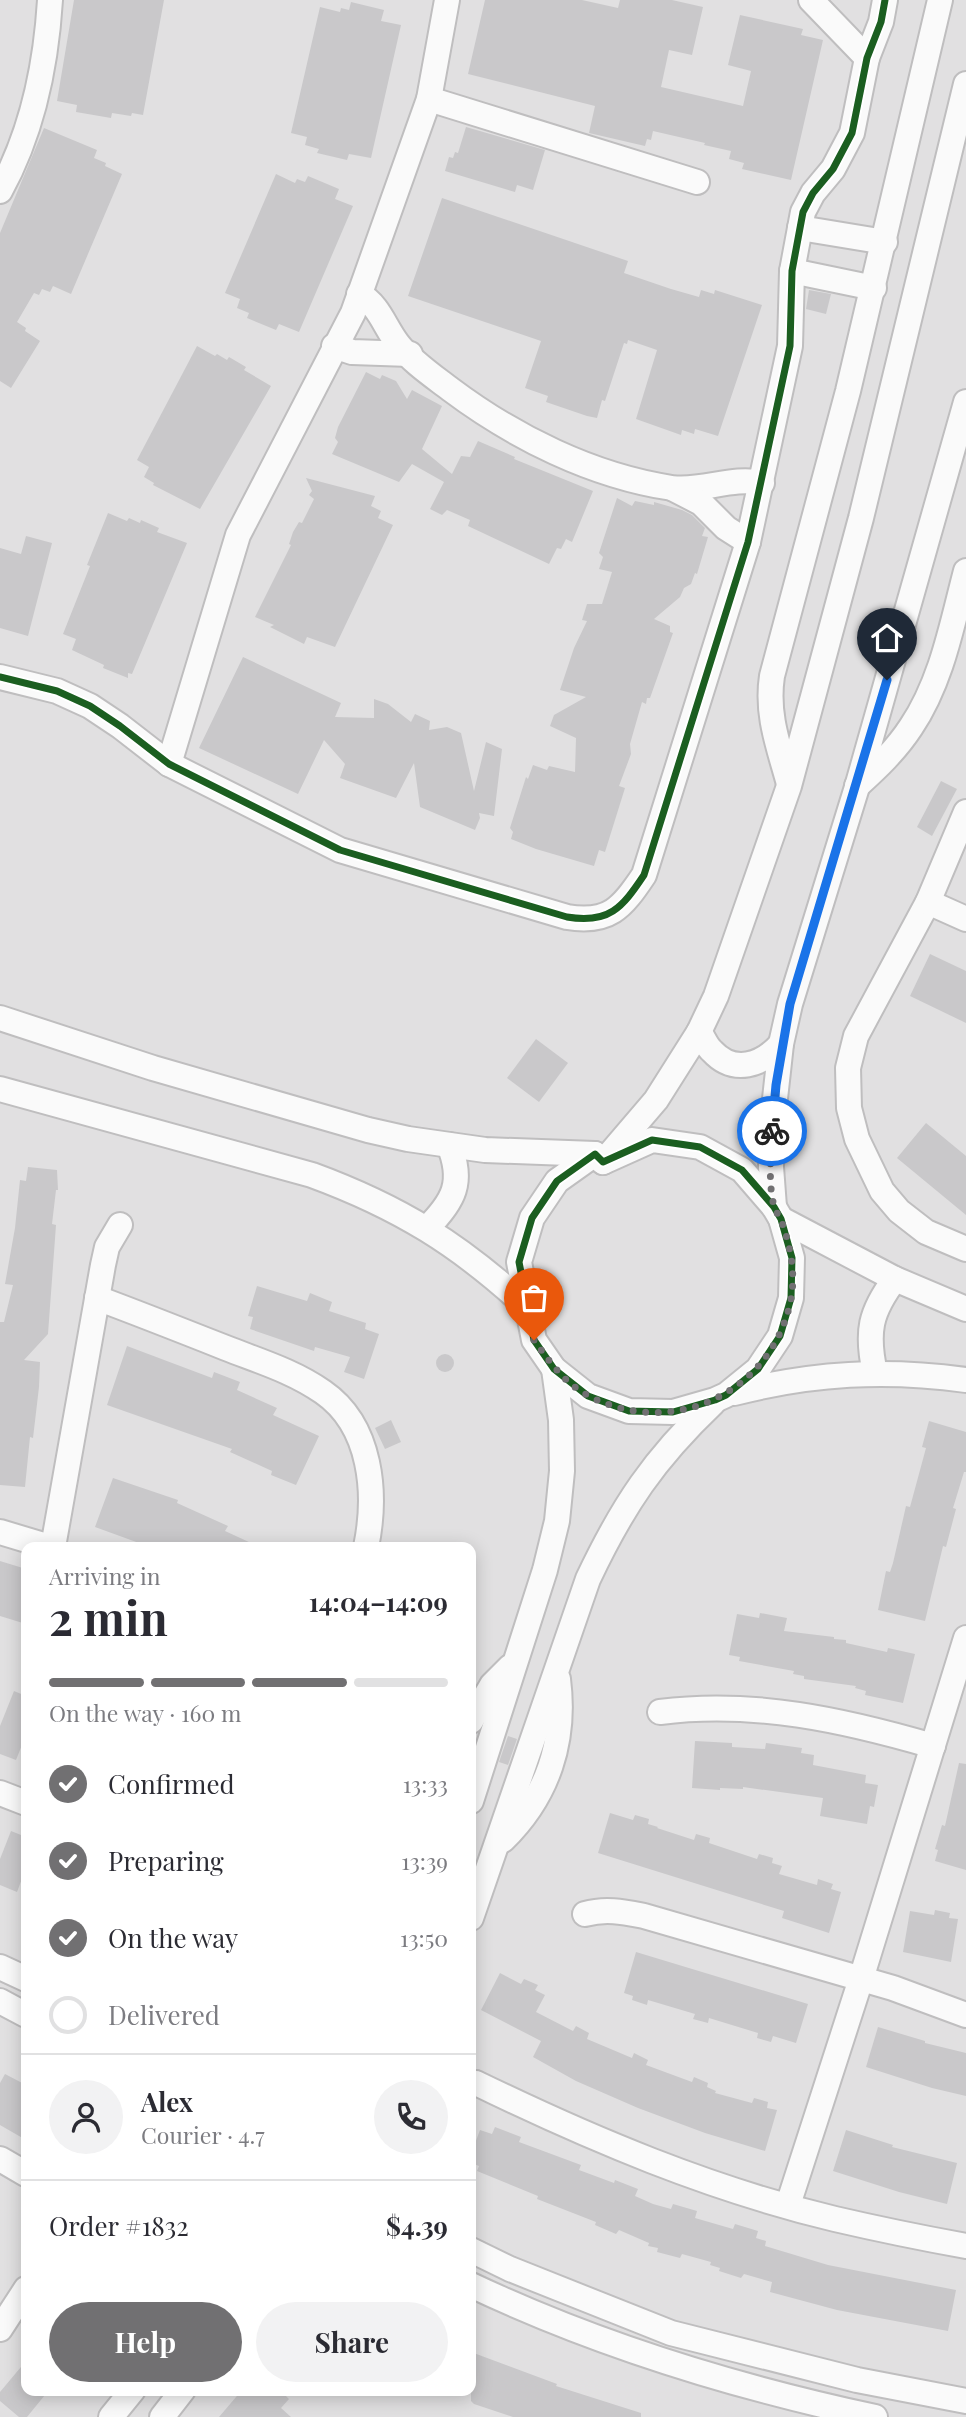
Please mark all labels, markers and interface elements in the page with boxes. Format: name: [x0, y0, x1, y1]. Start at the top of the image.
pin: [857, 608, 917, 680]
icon: home: [868, 619, 906, 657]
courier: [737, 1096, 807, 1166]
icon: bike: [753, 1112, 791, 1150]
pin: [504, 1268, 564, 1340]
icon: bag: [515, 1279, 553, 1317]
text: Arriving in: [49, 1560, 161, 1591]
text: 14:04–14:09: [309, 1584, 448, 1619]
text: 2 min: [49, 1586, 168, 1648]
text: On the way · 160 m: [49, 1697, 241, 1728]
icon: check: [49, 1765, 87, 1803]
text: Confirmed: [108, 1766, 235, 1801]
text: 13:33: [403, 1768, 448, 1799]
icon: check: [49, 1842, 87, 1880]
text: Preparing: [108, 1843, 224, 1878]
text: 13:39: [401, 1845, 448, 1876]
icon: check: [49, 1919, 87, 1957]
text: On the way: [108, 1920, 238, 1955]
text: 13:50: [400, 1922, 448, 1953]
text: Delivered: [108, 1997, 220, 2032]
button: person: [49, 2080, 123, 2154]
button: phone: [374, 2080, 448, 2154]
text: Alex: [141, 2084, 193, 2119]
text: Courier · 4.7: [141, 2119, 265, 2150]
text: Order #1832: [49, 2208, 189, 2243]
text: $4.39: [386, 2208, 448, 2243]
button: Help: [49, 2302, 242, 2382]
button: Share: [256, 2302, 448, 2382]

